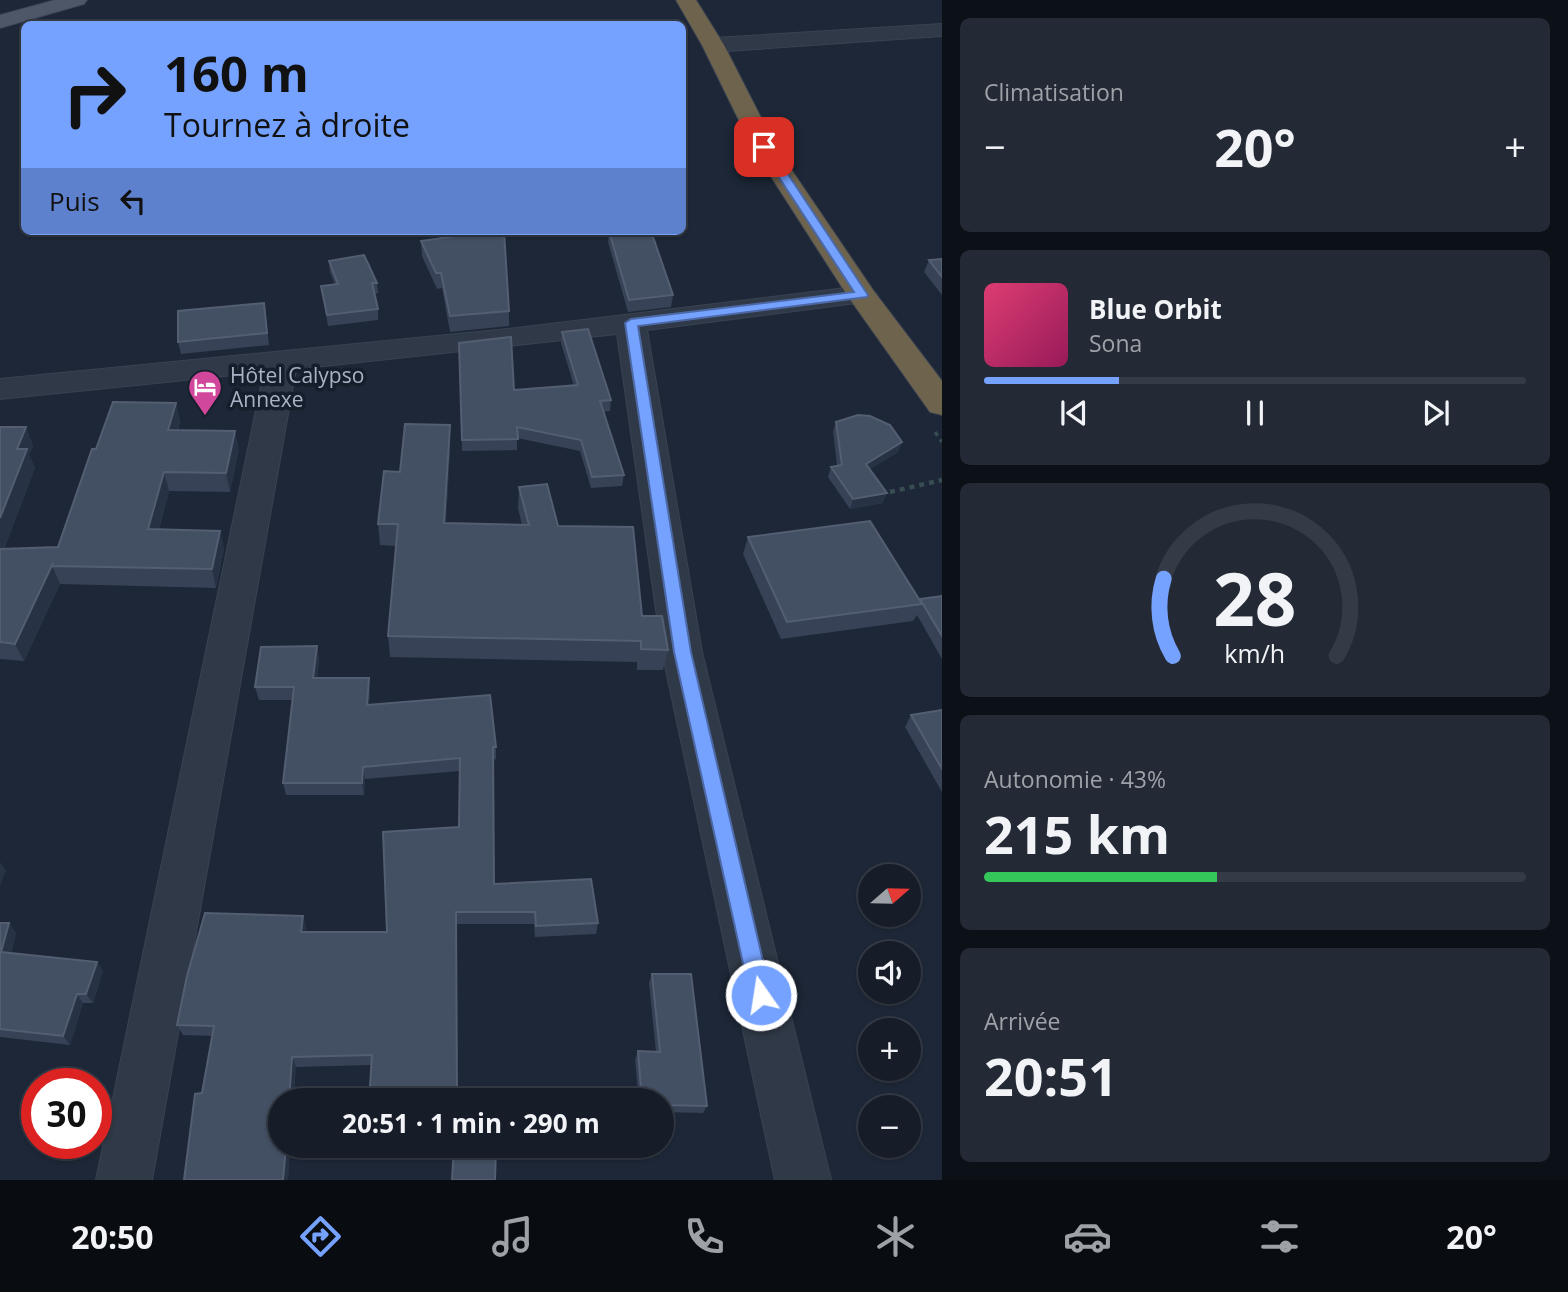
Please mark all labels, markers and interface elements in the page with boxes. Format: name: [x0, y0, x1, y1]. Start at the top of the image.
text: 160 m: [164, 40, 309, 106]
icon: right: [49, 49, 140, 140]
text: Climatisation: [984, 76, 1124, 108]
text: Tournez à droite: [164, 103, 410, 146]
text: 20°: [1214, 111, 1296, 182]
pin: [734, 117, 794, 177]
text: −: [984, 120, 1006, 172]
text: +: [1504, 120, 1526, 172]
icon: arrive: [745, 128, 783, 166]
icon: left: [114, 182, 152, 220]
text: Puis: [49, 183, 100, 219]
text: Blue Orbit: [1089, 291, 1222, 327]
text: Sona: [1089, 327, 1142, 359]
place label: Hôtel Calypso Annexe: [230, 361, 364, 413]
hotel icon: Hôtel Calypso Annexe: [186, 368, 224, 417]
icon: previous: [1055, 394, 1093, 432]
icon: pause: [1236, 394, 1274, 432]
icon: next: [1417, 394, 1455, 432]
text: 28: [1213, 548, 1297, 647]
text: km/h: [1225, 636, 1285, 670]
text: Autonomie · 43%: [984, 763, 1166, 795]
text: 215 km: [984, 798, 1170, 869]
north arrow: [858, 864, 920, 928]
map controls: [858, 864, 921, 1158]
button: sound: [858, 941, 921, 1004]
position arrow: [724, 958, 798, 1032]
text: Arrivée: [984, 1005, 1060, 1037]
button: +: [858, 1018, 921, 1081]
text: 20:51: [984, 1040, 1118, 1111]
speed limit sign: 30: [21, 1068, 112, 1159]
button: −: [858, 1095, 921, 1158]
text: 20:51 · 1 min · 290 m: [342, 1105, 600, 1141]
icon: directions: [296, 1212, 345, 1261]
icon: music: [488, 1212, 537, 1261]
icon: phone: [680, 1212, 729, 1261]
icon: climate: [871, 1212, 920, 1261]
icon: car: [1063, 1212, 1112, 1261]
icon: filters: [1255, 1212, 1304, 1261]
text: 20:50: [71, 1215, 154, 1258]
text: 20°: [1446, 1215, 1497, 1258]

